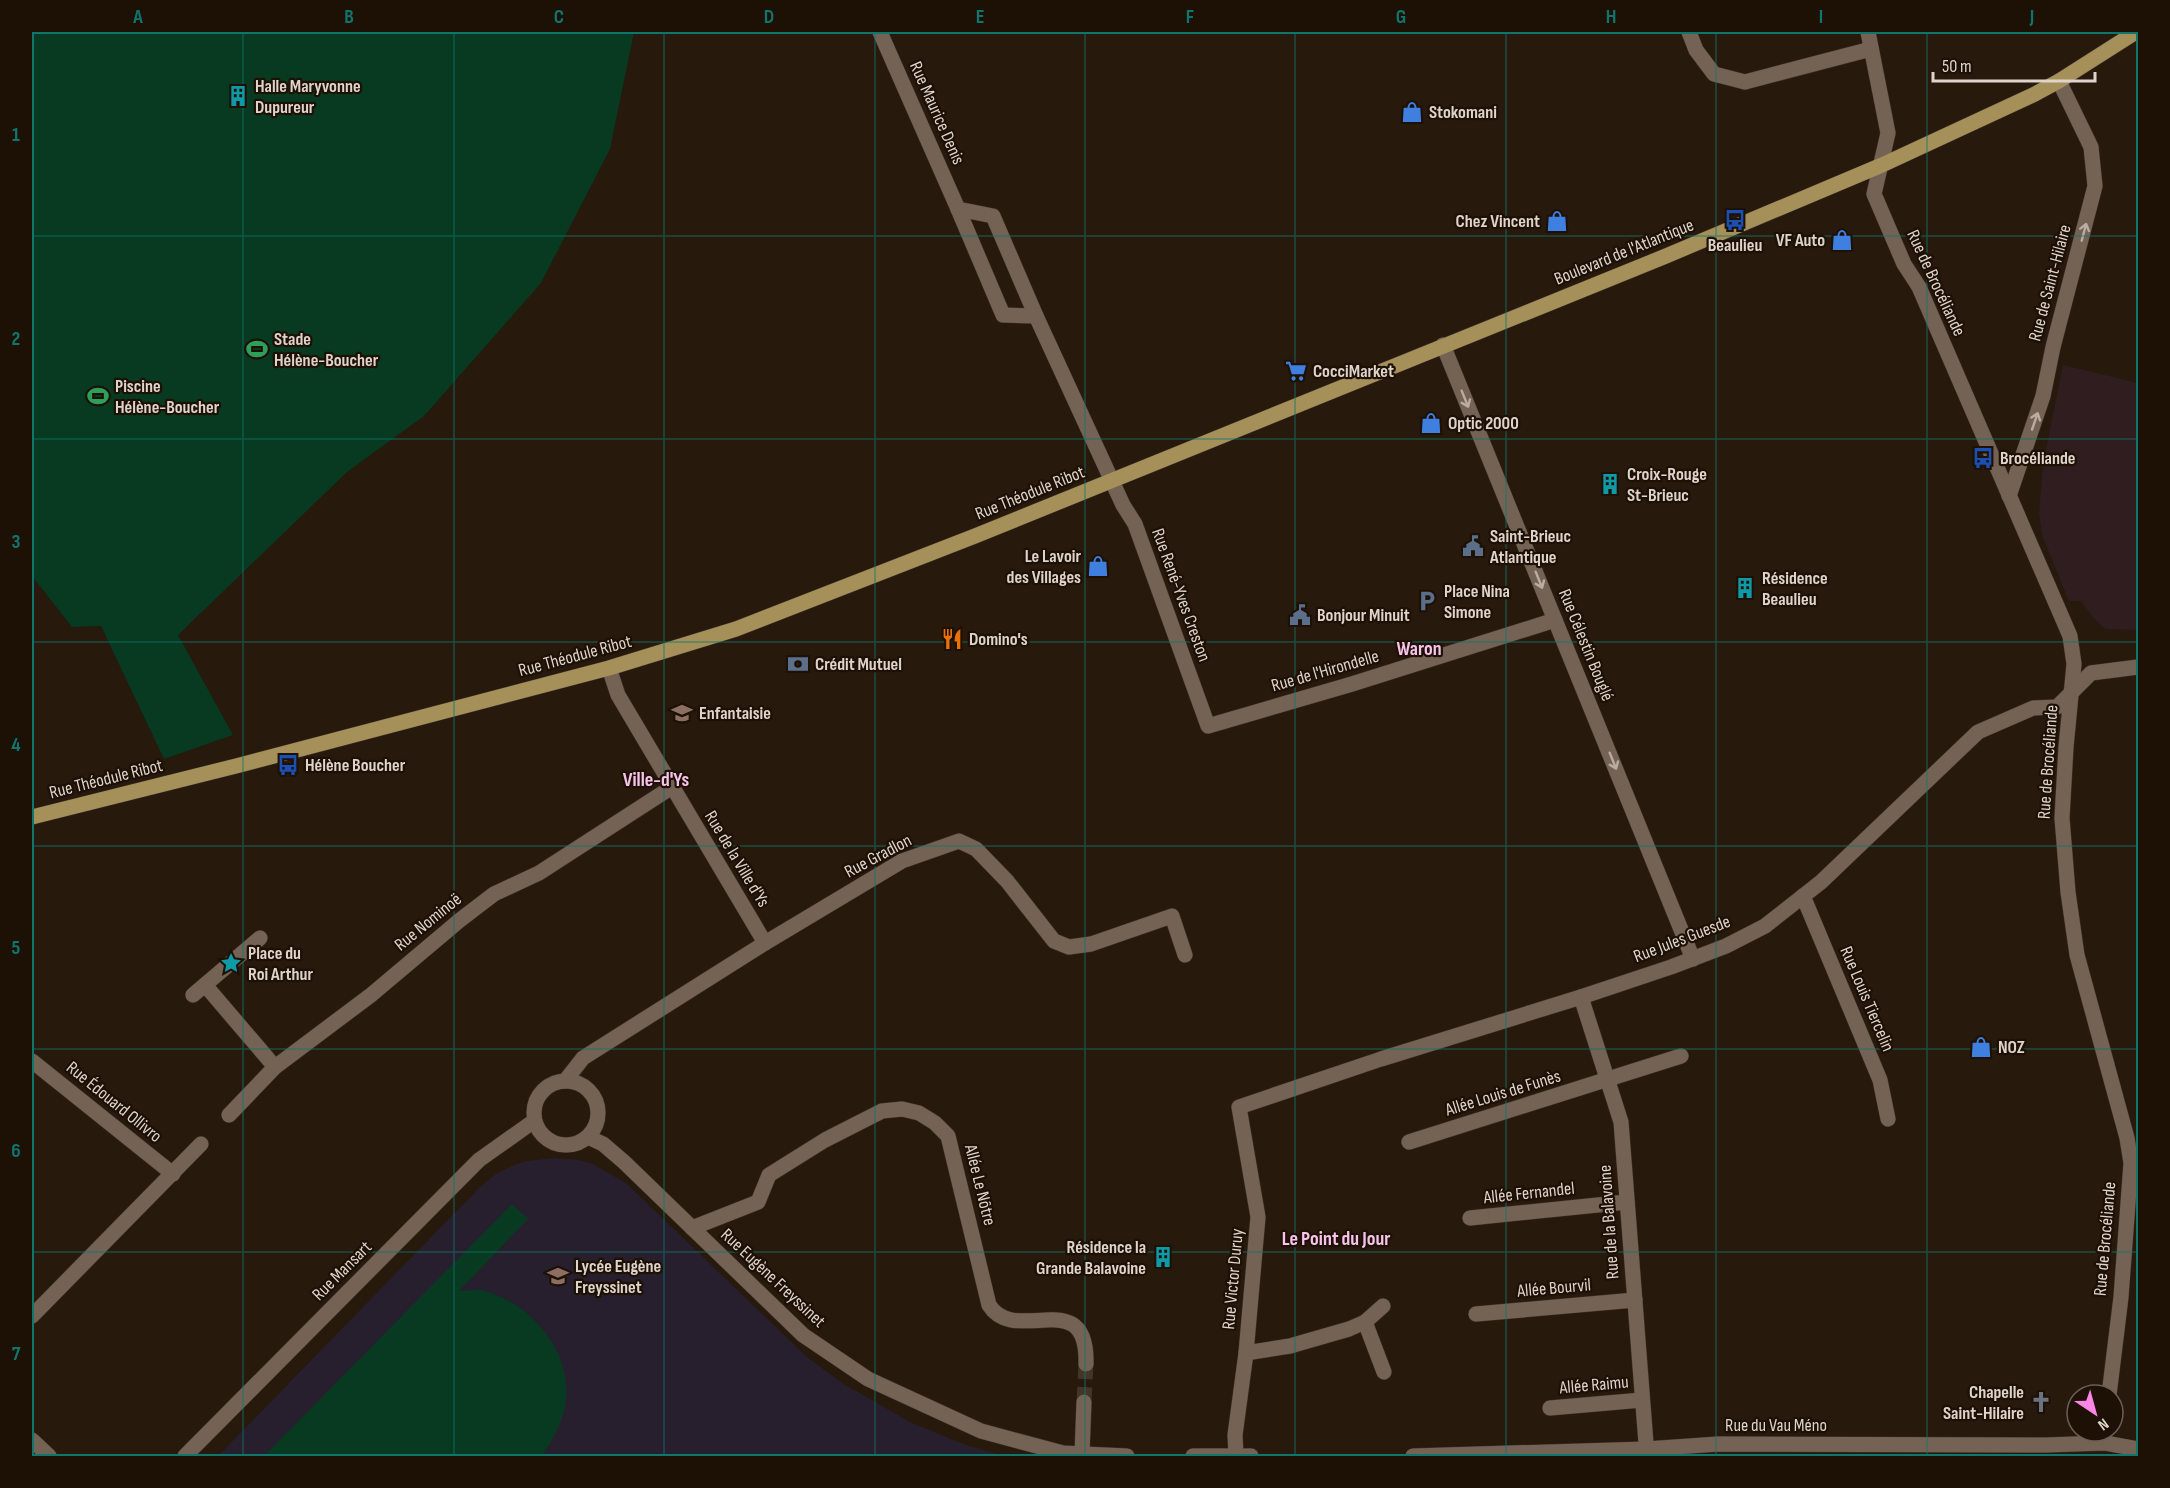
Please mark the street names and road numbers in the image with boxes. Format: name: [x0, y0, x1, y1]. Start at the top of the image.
street label: Rue Maurice Denis: [905, 58, 969, 168]
street label: Boulevard de l'Atlantique: [1551, 214, 1697, 290]
street label: Rue de Saint-Hilaire: [2024, 222, 2076, 344]
street label: Rue de Brocéliande: [1902, 227, 1970, 339]
street label: Rue Théodule Ribot: [972, 461, 1088, 524]
street label: Rue René-Yves Creston: [1147, 526, 1215, 664]
street label: Rue Célestin Bouglé: [1554, 586, 1618, 704]
street label: Rue Théodule Ribot: [516, 631, 634, 681]
street label: Rue de l'Hirondelle: [1269, 646, 1381, 696]
street label: Rue de Brocéliande: [2034, 704, 2062, 820]
street label: Rue Théodule Ribot: [47, 755, 165, 803]
street label: Rue de la Ville d'Ys: [700, 807, 774, 911]
street label: Rue Gradlon: [841, 830, 915, 882]
street label: Rue Nominoë: [390, 889, 466, 955]
street label: Rue Jules Guesde: [1631, 911, 1733, 967]
street label: Rue Louis Tiercelin: [1835, 943, 1899, 1055]
street label: Rue Édouard Ollivro: [62, 1057, 166, 1147]
street label: Allée Louis de Funès: [1442, 1065, 1563, 1121]
street label: Allée Le Nôtre: [960, 1141, 1000, 1228]
street label: Rue de la Balavoine: [1595, 1164, 1623, 1280]
street label: Allée Fernandel: [1481, 1178, 1576, 1208]
street label: Rue de Brocéliande: [2090, 1181, 2120, 1297]
street label: Rue Eugène Freyssinet: [716, 1224, 830, 1332]
street label: Rue Victor Duruy: [1218, 1228, 1248, 1330]
street label: Rue Mansart: [308, 1237, 376, 1305]
street label: Allée Bourvil: [1515, 1274, 1592, 1302]
street label: Allée Raimu: [1558, 1372, 1629, 1399]
street label: Rue du Vau Méno: [1725, 1415, 1827, 1436]

